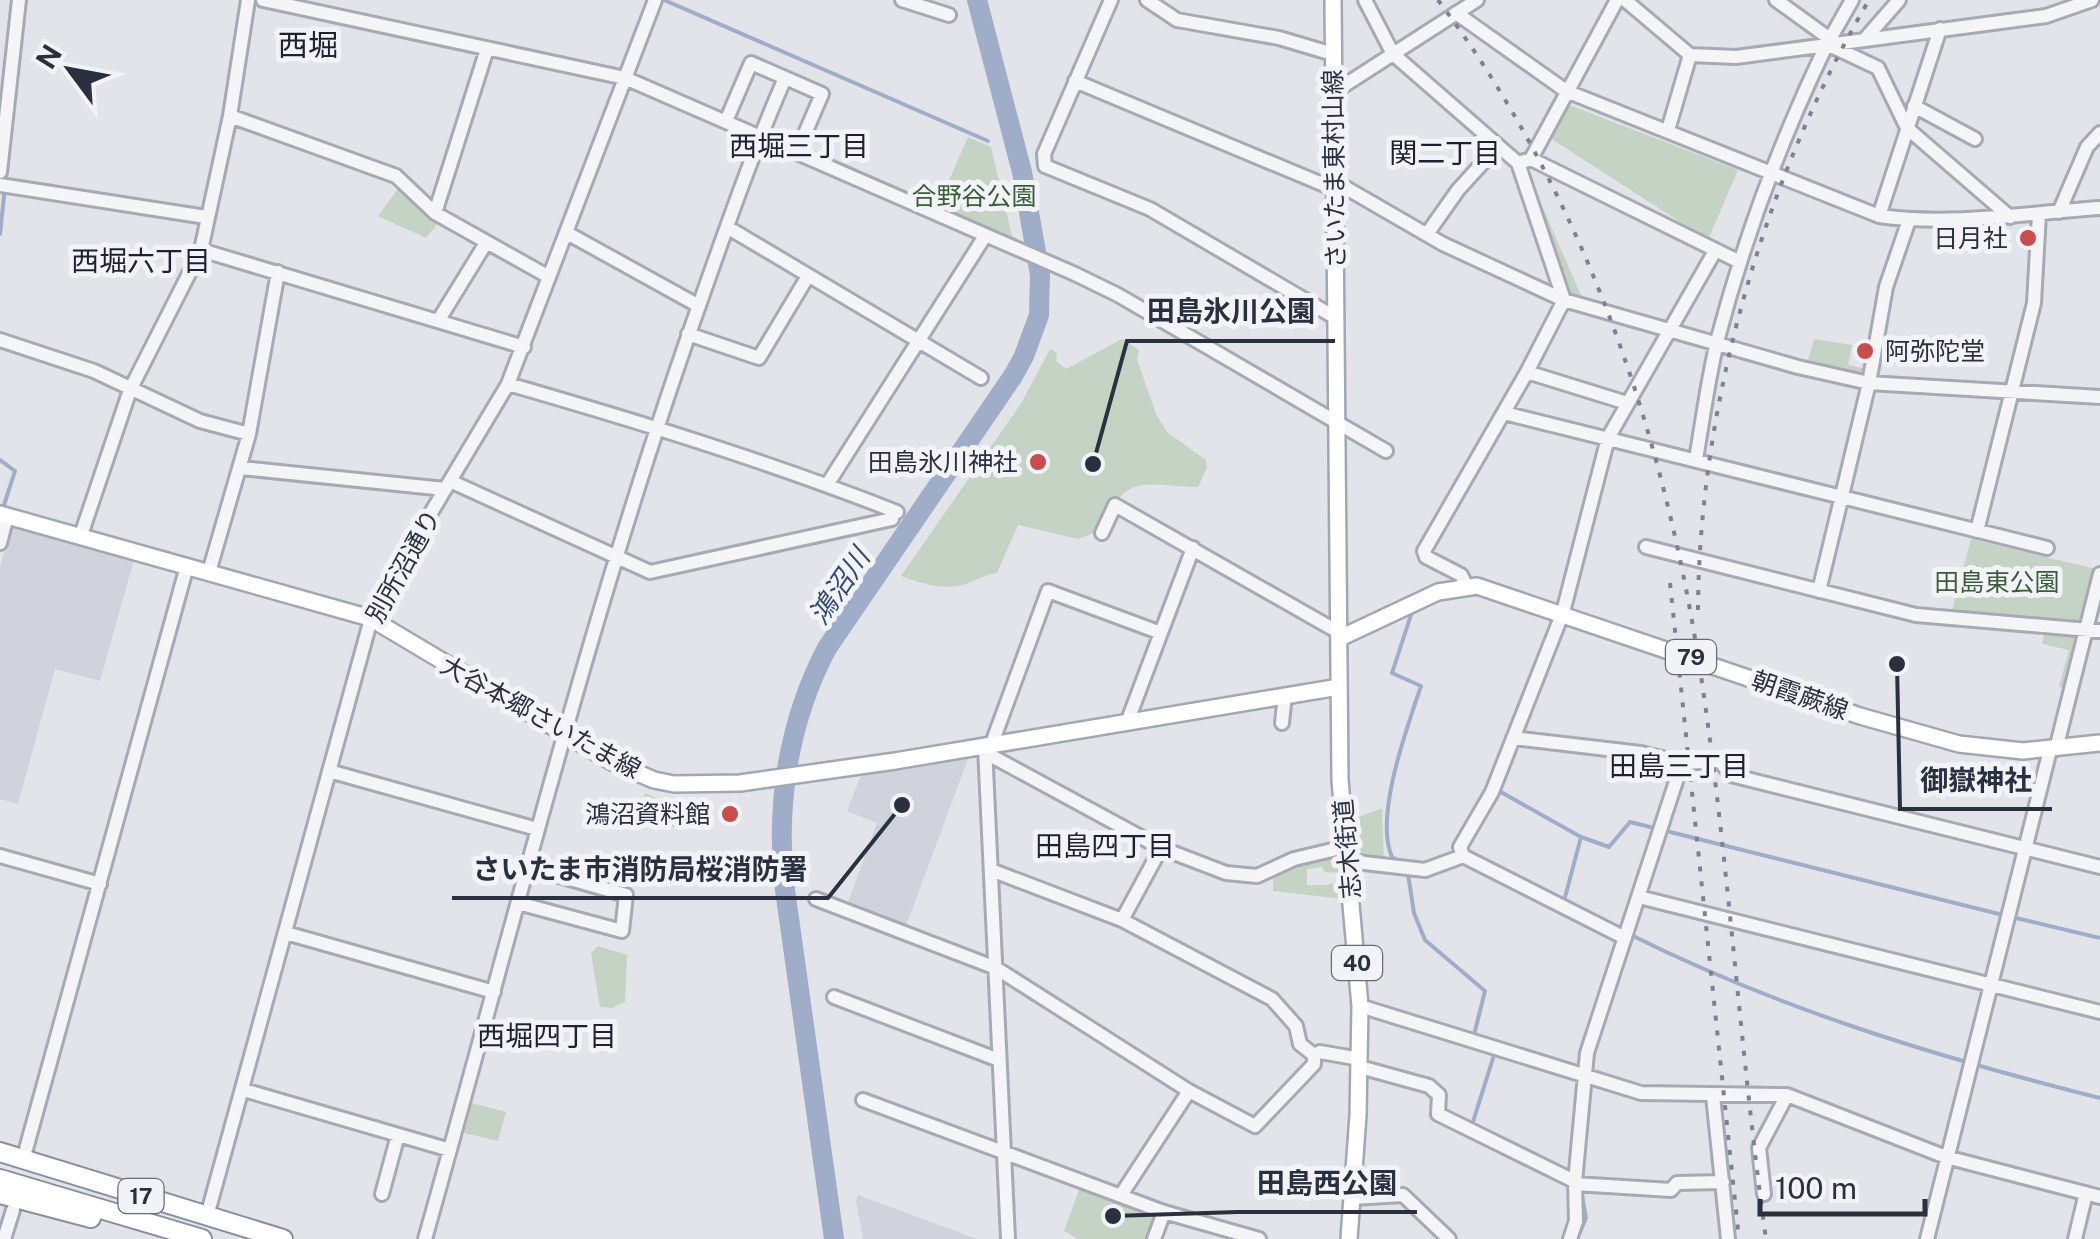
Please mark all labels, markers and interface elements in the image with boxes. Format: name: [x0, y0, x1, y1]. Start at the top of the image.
north arrow: [20, 20, 120, 120]
district label: 西堀: [278, 27, 338, 63]
text: N: [29, 38, 68, 75]
street label: さいたま東村山線: [1317, 69, 1351, 269]
district label: 西堀三丁目: [729, 129, 869, 162]
district label: 関二丁目: [1389, 136, 1501, 169]
park label: 合野谷公園: [911, 181, 1037, 211]
place label: 日月社: [1933, 223, 2008, 253]
marker: 日月社: [2017, 227, 2039, 249]
district label: 西堀六丁目: [71, 244, 211, 277]
callout: 田島氷川公園: [1127, 283, 1335, 341]
text: 田島氷川公園: [1147, 294, 1315, 327]
place label: 阿弥陀堂: [1885, 336, 1985, 366]
marker: 阿弥陀堂: [1854, 340, 1876, 362]
place label: 田島氷川神社: [868, 447, 1018, 477]
marker: 田島氷川神社: [1027, 451, 1049, 473]
street label: 別所沼通り: [360, 504, 446, 628]
water label: 鴻沼川: [801, 539, 877, 630]
park label: 田島東公園: [1934, 567, 2060, 597]
road number: 79: [1666, 640, 1716, 674]
street label: 大谷本郷さいたま線: [436, 650, 646, 784]
street label: 朝霞蕨線: [1748, 665, 1852, 725]
district label: 田島三丁目: [1609, 749, 1749, 782]
callout: 御嶽神社: [1900, 751, 2052, 809]
text: 御嶽神社: [1920, 763, 2032, 796]
street label: 志木街道: [1328, 798, 1366, 900]
place label: 鴻沼資料館: [585, 799, 710, 829]
marker: 鴻沼資料館: [719, 803, 741, 825]
district label: 田島四丁目: [1035, 829, 1175, 862]
callout: さいたま市消防局桜消防署: [452, 840, 828, 898]
text: さいたま市消防局桜消防署: [472, 852, 808, 885]
road number: 40: [1332, 946, 1382, 980]
district label: 西堀四丁目: [477, 1019, 617, 1052]
callout: 田島西公園: [1237, 1154, 1417, 1212]
scale bar: [1760, 1154, 1925, 1216]
text: 田島西公園: [1257, 1166, 1397, 1199]
text: 100 m: [1775, 1170, 1857, 1206]
road number: 17: [118, 1179, 164, 1213]

